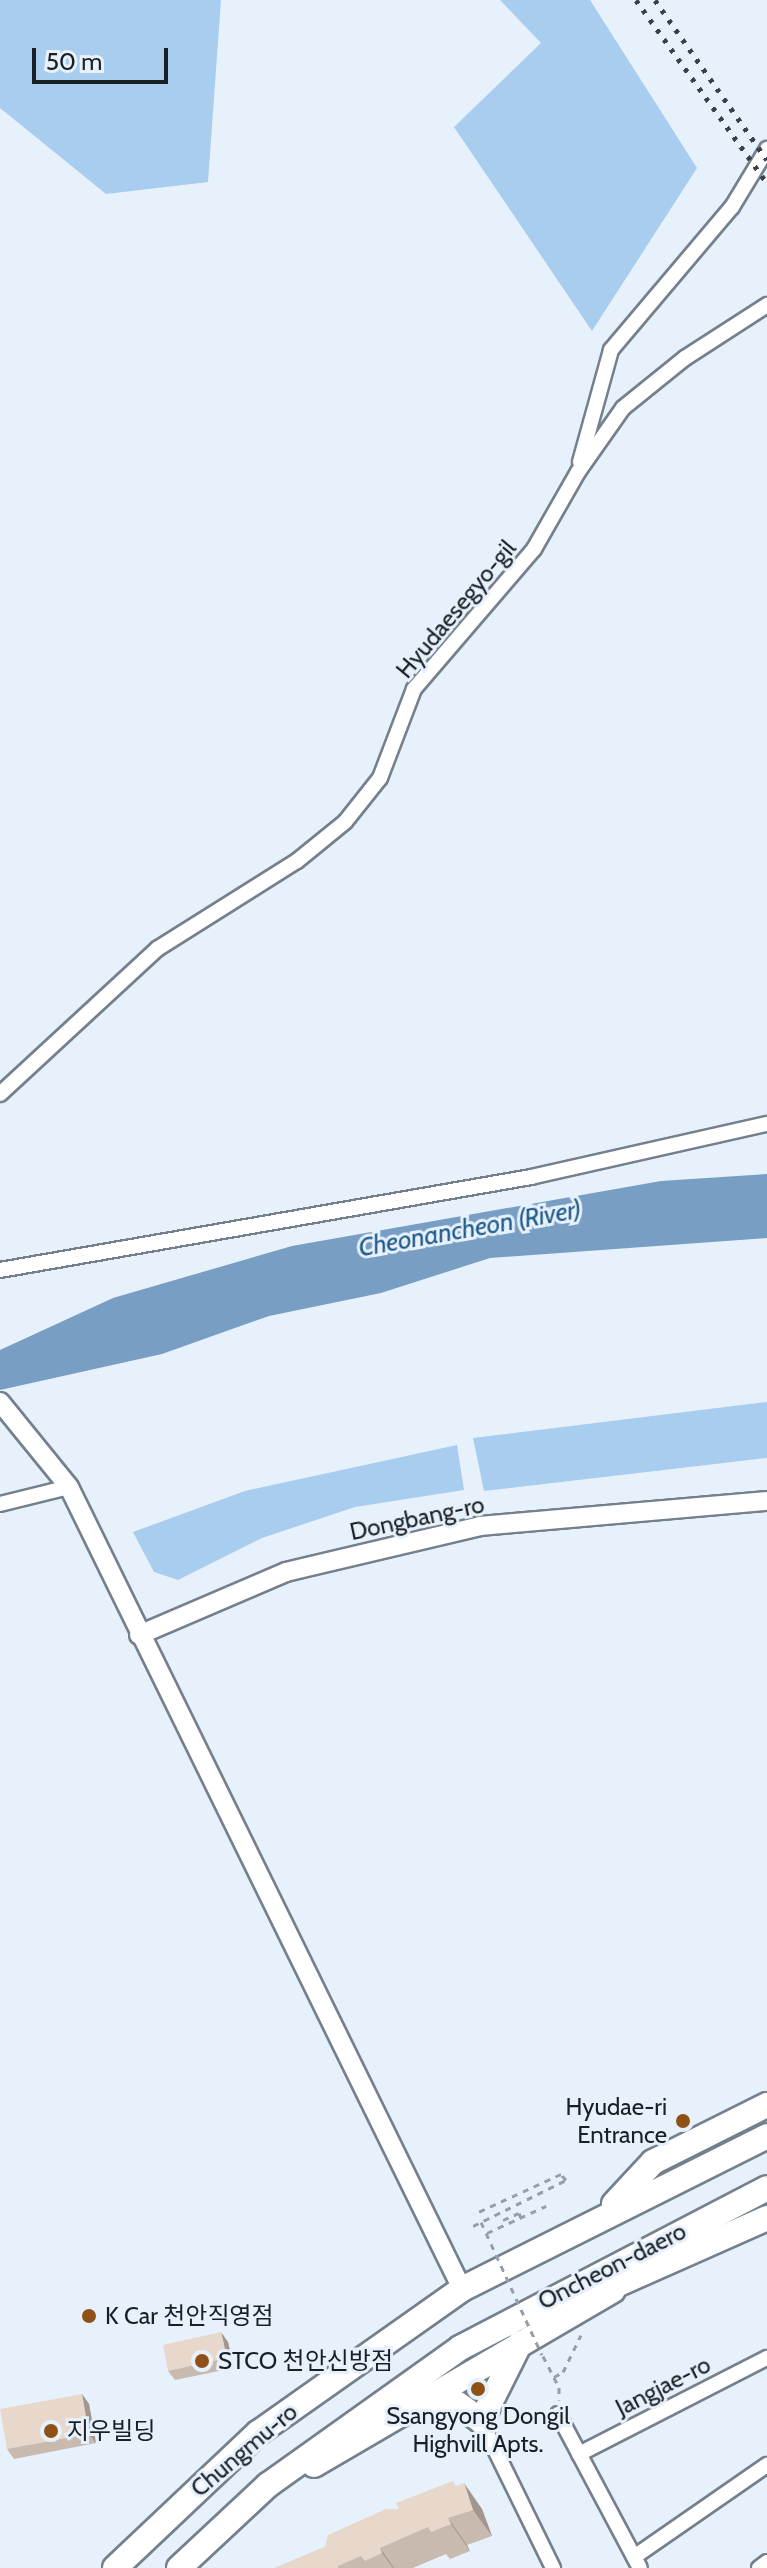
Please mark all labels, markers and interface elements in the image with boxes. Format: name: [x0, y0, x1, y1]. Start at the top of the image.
scale bar: [36, 32, 172, 82]
text: 50 m: [46, 47, 102, 76]
street label: Hyudaesegyo-gil: [390, 534, 522, 684]
water label: Cheonancheon (River): [356, 1194, 584, 1264]
street label: Dongbang-ro: [347, 1490, 487, 1546]
place label: Hyudae-ri Entrance: [566, 2093, 667, 2149]
marker: Hyudae-ri Entrance: [674, 2112, 692, 2130]
street label: Oncheon-daero: [533, 2216, 691, 2316]
place label: K Car 천안직영점: [105, 2302, 274, 2330]
marker: K Car 천안직영점: [80, 2307, 98, 2325]
place label: STCO 천안신방점: [218, 2347, 393, 2375]
street label: Jangjae-ro: [611, 2350, 715, 2422]
marker: STCO 천안신방점: [193, 2352, 211, 2370]
marker: Ssangyong Dongil Highvill Apts.: [469, 2380, 487, 2398]
street label: Chungmu-ro: [185, 2397, 303, 2503]
place label: Ssangyong Dongil Highvill Apts.: [386, 2402, 570, 2458]
place label: 지우빌딩: [67, 2417, 155, 2445]
marker: 지우빌딩: [42, 2422, 60, 2440]

